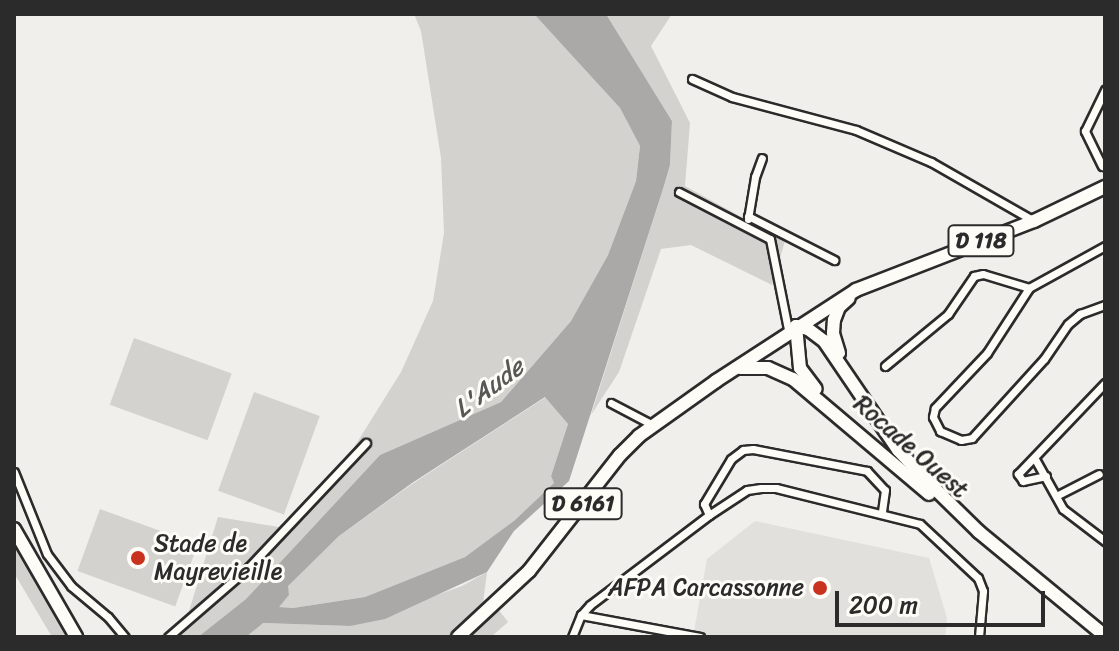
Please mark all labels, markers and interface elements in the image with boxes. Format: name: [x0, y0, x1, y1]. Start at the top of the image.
road number: D 118: [947, 223, 1015, 259]
water label: L'Aude: [448, 352, 530, 424]
street label: Rocade Ouest: [847, 389, 975, 505]
road number: D 6161: [543, 486, 623, 522]
place label: Stade de Mayrevieille: [154, 530, 282, 586]
marker: Stade de Mayrevieille: [129, 549, 147, 567]
place label: AFPA Carcassonne: [607, 574, 804, 602]
scale bar: [839, 575, 1049, 625]
marker: AFPA Carcassonne: [811, 579, 829, 597]
text: 200 m: [849, 584, 918, 626]

